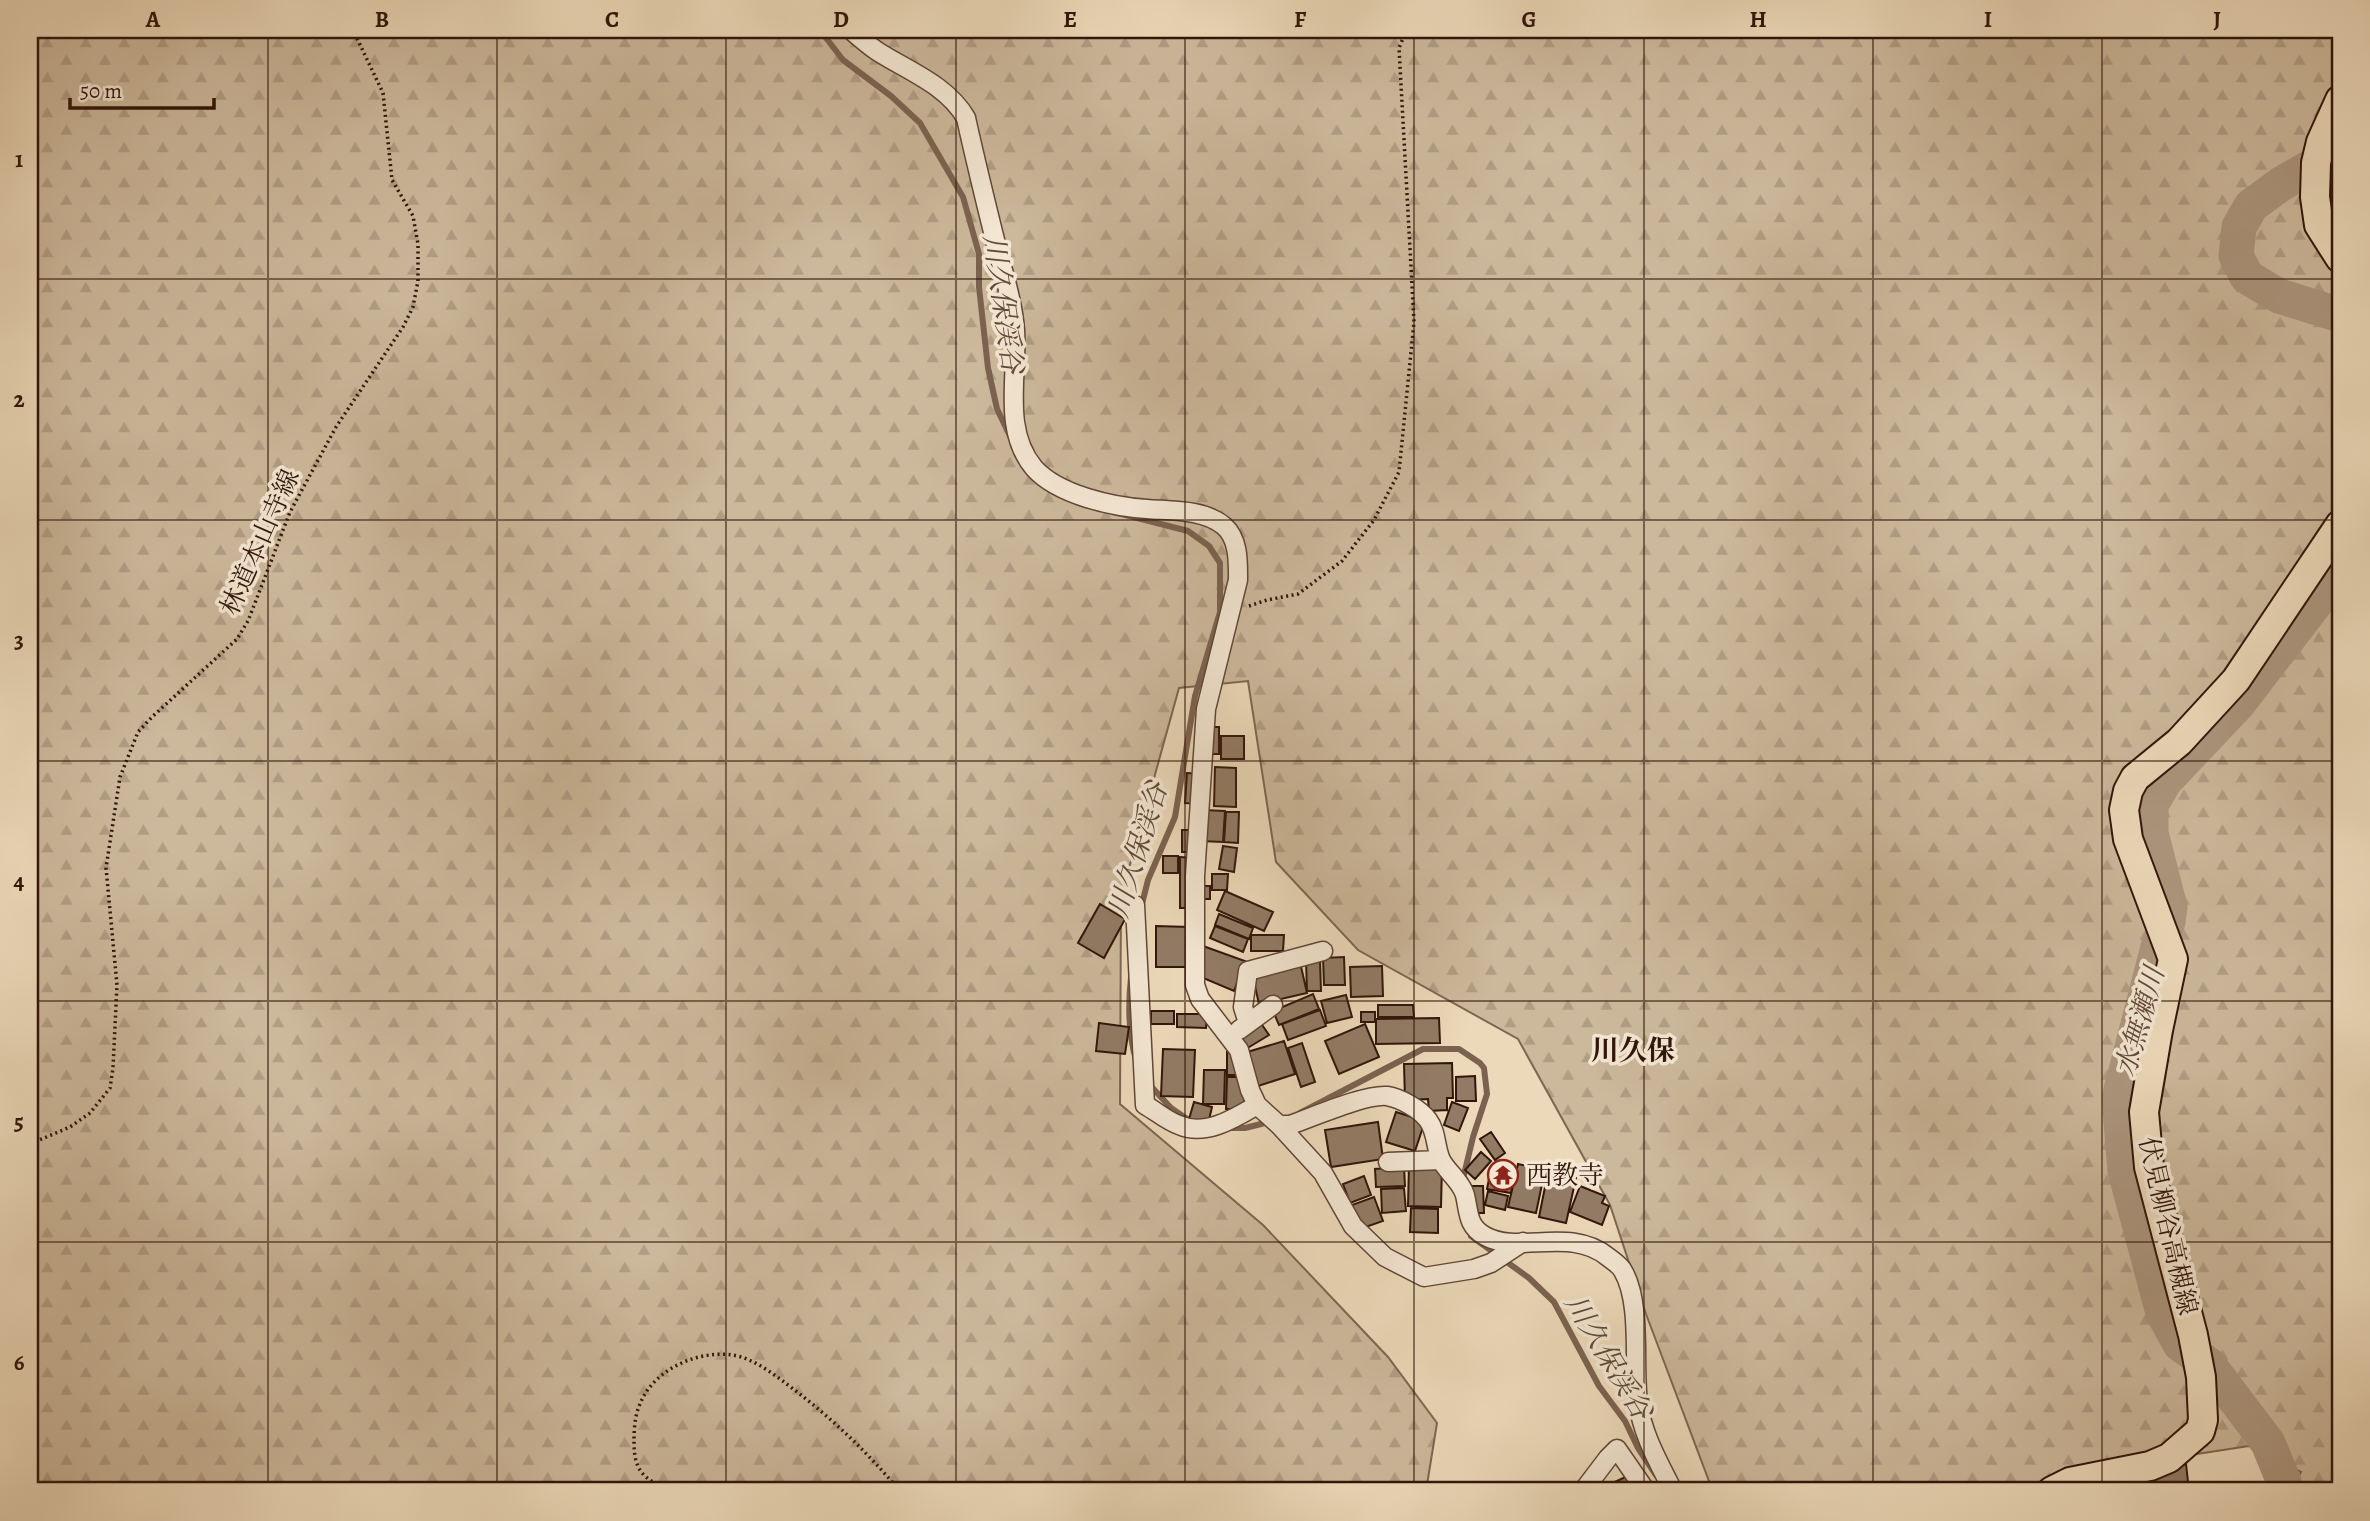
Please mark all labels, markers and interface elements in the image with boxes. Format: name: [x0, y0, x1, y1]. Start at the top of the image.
text: A: [145, 4, 161, 35]
text: B: [375, 4, 389, 35]
text: C: [605, 4, 619, 35]
text: D: [833, 4, 849, 35]
text: E: [1063, 4, 1077, 35]
text: F: [1294, 4, 1307, 35]
text: G: [1521, 4, 1537, 35]
text: H: [1749, 4, 1767, 35]
text: I: [1984, 4, 1992, 35]
text: J: [2213, 4, 2221, 35]
scale bar: [70, 66, 214, 110]
text: 50 m: [80, 77, 122, 105]
text: 1: [15, 144, 23, 175]
water label: 川久保渓谷: [974, 232, 1032, 378]
text: 2: [13, 384, 25, 415]
street label: 林道本山寺線: [212, 464, 308, 620]
text: 3: [14, 625, 24, 656]
water label: 川久保渓谷: [1099, 776, 1177, 923]
text: 4: [14, 866, 25, 897]
water label: 水無瀬川: [2106, 960, 2175, 1081]
district label: 川久保: [1591, 1032, 1675, 1070]
text: 5: [14, 1106, 24, 1137]
street label: 伏見柳谷高槻線: [2130, 1133, 2206, 1319]
temple icon: 西教寺: [1486, 1158, 1520, 1192]
place label: 西教寺: [1526, 1158, 1604, 1193]
water label: 川久保渓谷: [1556, 1287, 1661, 1428]
text: 6: [14, 1347, 25, 1378]

